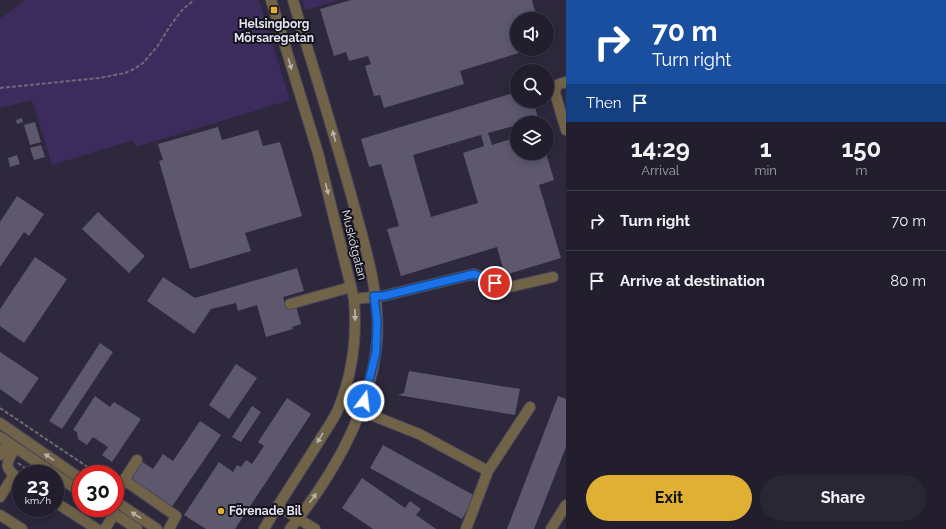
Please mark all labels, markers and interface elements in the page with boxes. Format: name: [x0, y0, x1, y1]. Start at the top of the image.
marker: Helsingborg Mörsaregatan: [269, 5, 279, 15]
map controls: [510, 12, 554, 160]
button: sound: [510, 12, 554, 56]
text: 70 m: [652, 15, 718, 48]
icon: right: [586, 16, 638, 68]
place label: Helsingborg Mörsaregatan: [234, 17, 314, 45]
text: Turn right: [652, 49, 731, 70]
one-way arrow: [288, 58, 294, 70]
button: search: [510, 64, 554, 108]
icon: arrive: [629, 92, 651, 114]
text: Then: [586, 94, 621, 112]
button: layers: [510, 116, 554, 160]
one-way arrow: [331, 129, 337, 141]
text: 14:29: [631, 134, 690, 163]
text: 1: [760, 134, 772, 163]
text: 150: [841, 134, 881, 163]
text: Arrival: [641, 163, 679, 178]
text: min: [754, 163, 777, 178]
text: m: [855, 163, 867, 178]
one-way arrow: [324, 183, 330, 195]
street label: Muskötgatan: [339, 208, 369, 282]
icon: right: [586, 210, 608, 232]
text: Turn right: [620, 212, 690, 230]
text: 70 m: [891, 212, 926, 230]
pin: [478, 266, 512, 300]
icon: arrive: [586, 270, 608, 292]
icon: arrive: [484, 272, 506, 294]
text: Arrive at destination: [620, 272, 765, 290]
text: 80 m: [890, 272, 926, 290]
one-way arrow: [352, 309, 358, 322]
position arrow: [343, 380, 385, 422]
one-way arrow: [317, 432, 324, 444]
one-way arrow: [43, 453, 54, 461]
speed limit sign: 30: [72, 465, 124, 517]
text: 23: [27, 474, 49, 498]
button: Exit: [586, 475, 752, 521]
button: Share: [760, 475, 926, 521]
one-way arrow: [309, 492, 317, 503]
text: km/h: [25, 495, 51, 506]
place label: Förenade Bil: [229, 504, 302, 518]
marker: Förenade Bil: [216, 506, 226, 516]
one-way arrow: [131, 511, 141, 519]

